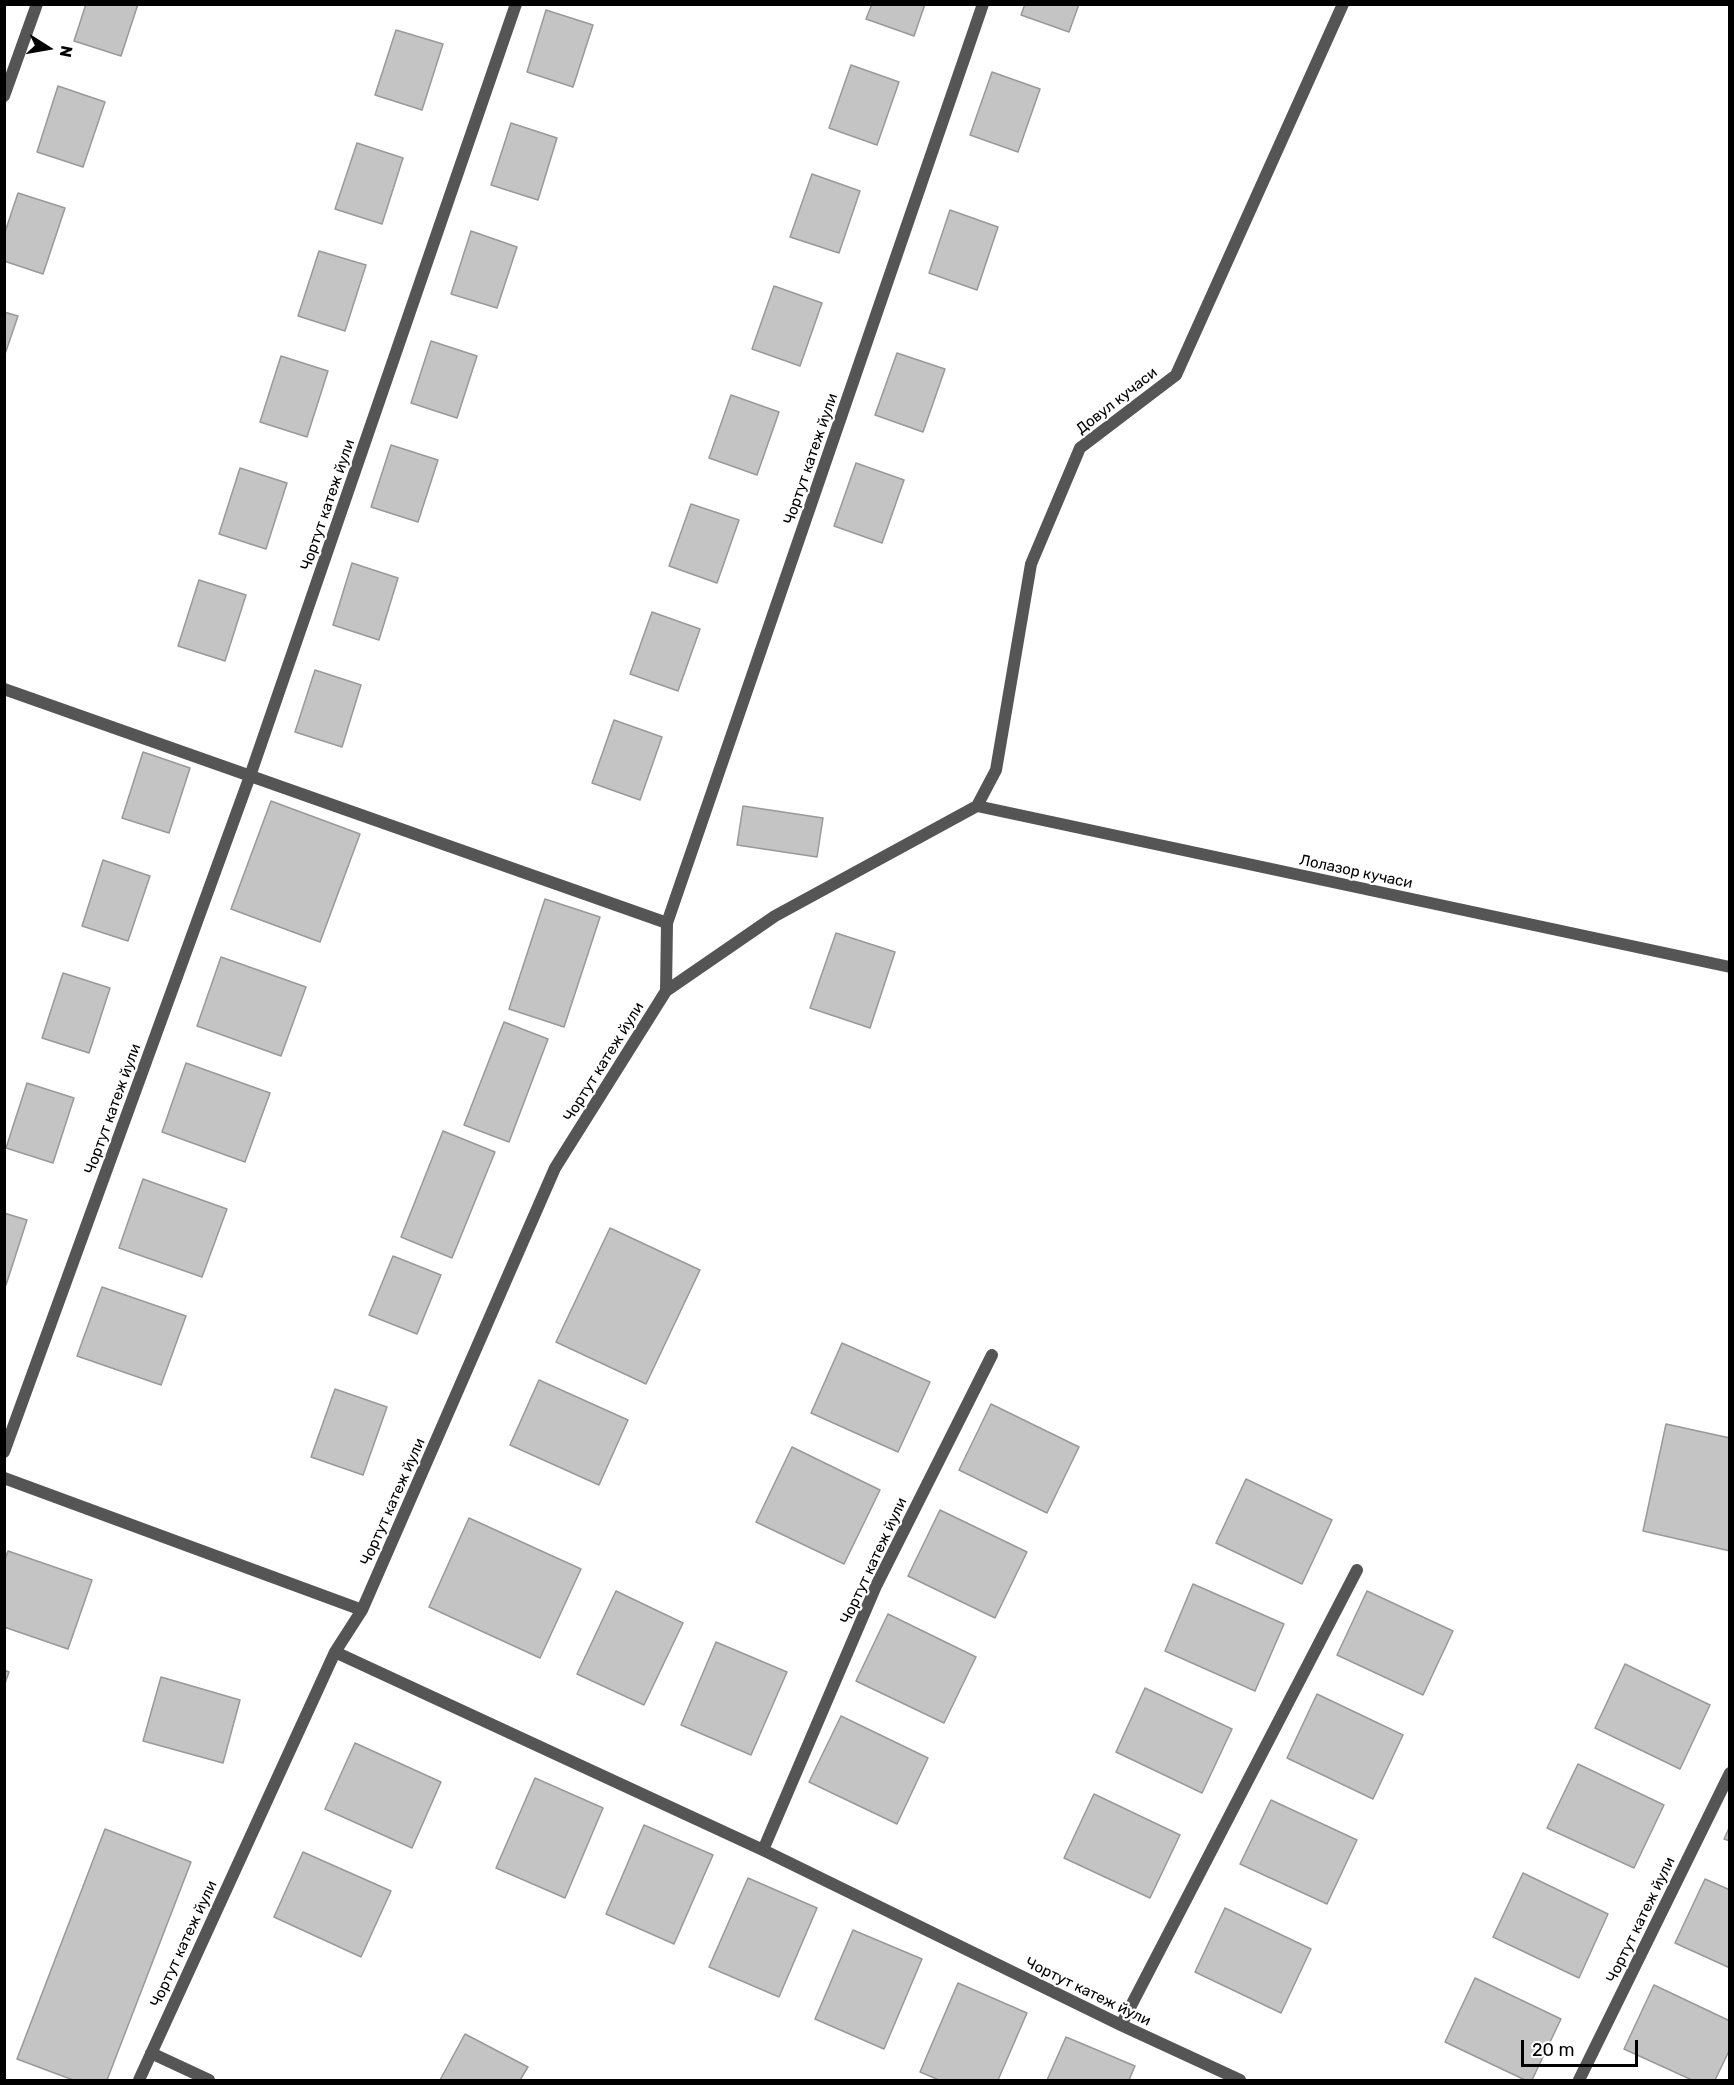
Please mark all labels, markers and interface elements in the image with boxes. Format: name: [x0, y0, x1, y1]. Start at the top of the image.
north arrow: [18, 18, 78, 78]
text: N: [56, 44, 77, 59]
street label: Довул кучаси: [1073, 364, 1161, 438]
street label: Чортут катеж йули: [780, 391, 842, 527]
street label: Чортут катеж йули: [297, 437, 359, 573]
street label: Лолазор кучаси: [1298, 851, 1414, 893]
street label: Чортут катеж йули: [560, 999, 648, 1125]
street label: Чортут катеж йули: [81, 1041, 145, 1177]
street label: Чортут катеж йули: [357, 1436, 429, 1568]
street label: Чортут катеж йули: [837, 1495, 911, 1627]
street label: Чортут катеж йули: [1603, 1854, 1679, 1986]
street label: Чортут катеж йули: [147, 1878, 221, 2010]
street label: Чортут катеж йули: [1022, 1954, 1154, 2030]
scale bar: [1524, 2028, 1641, 2066]
text: 20 m: [1532, 2039, 1574, 2061]

